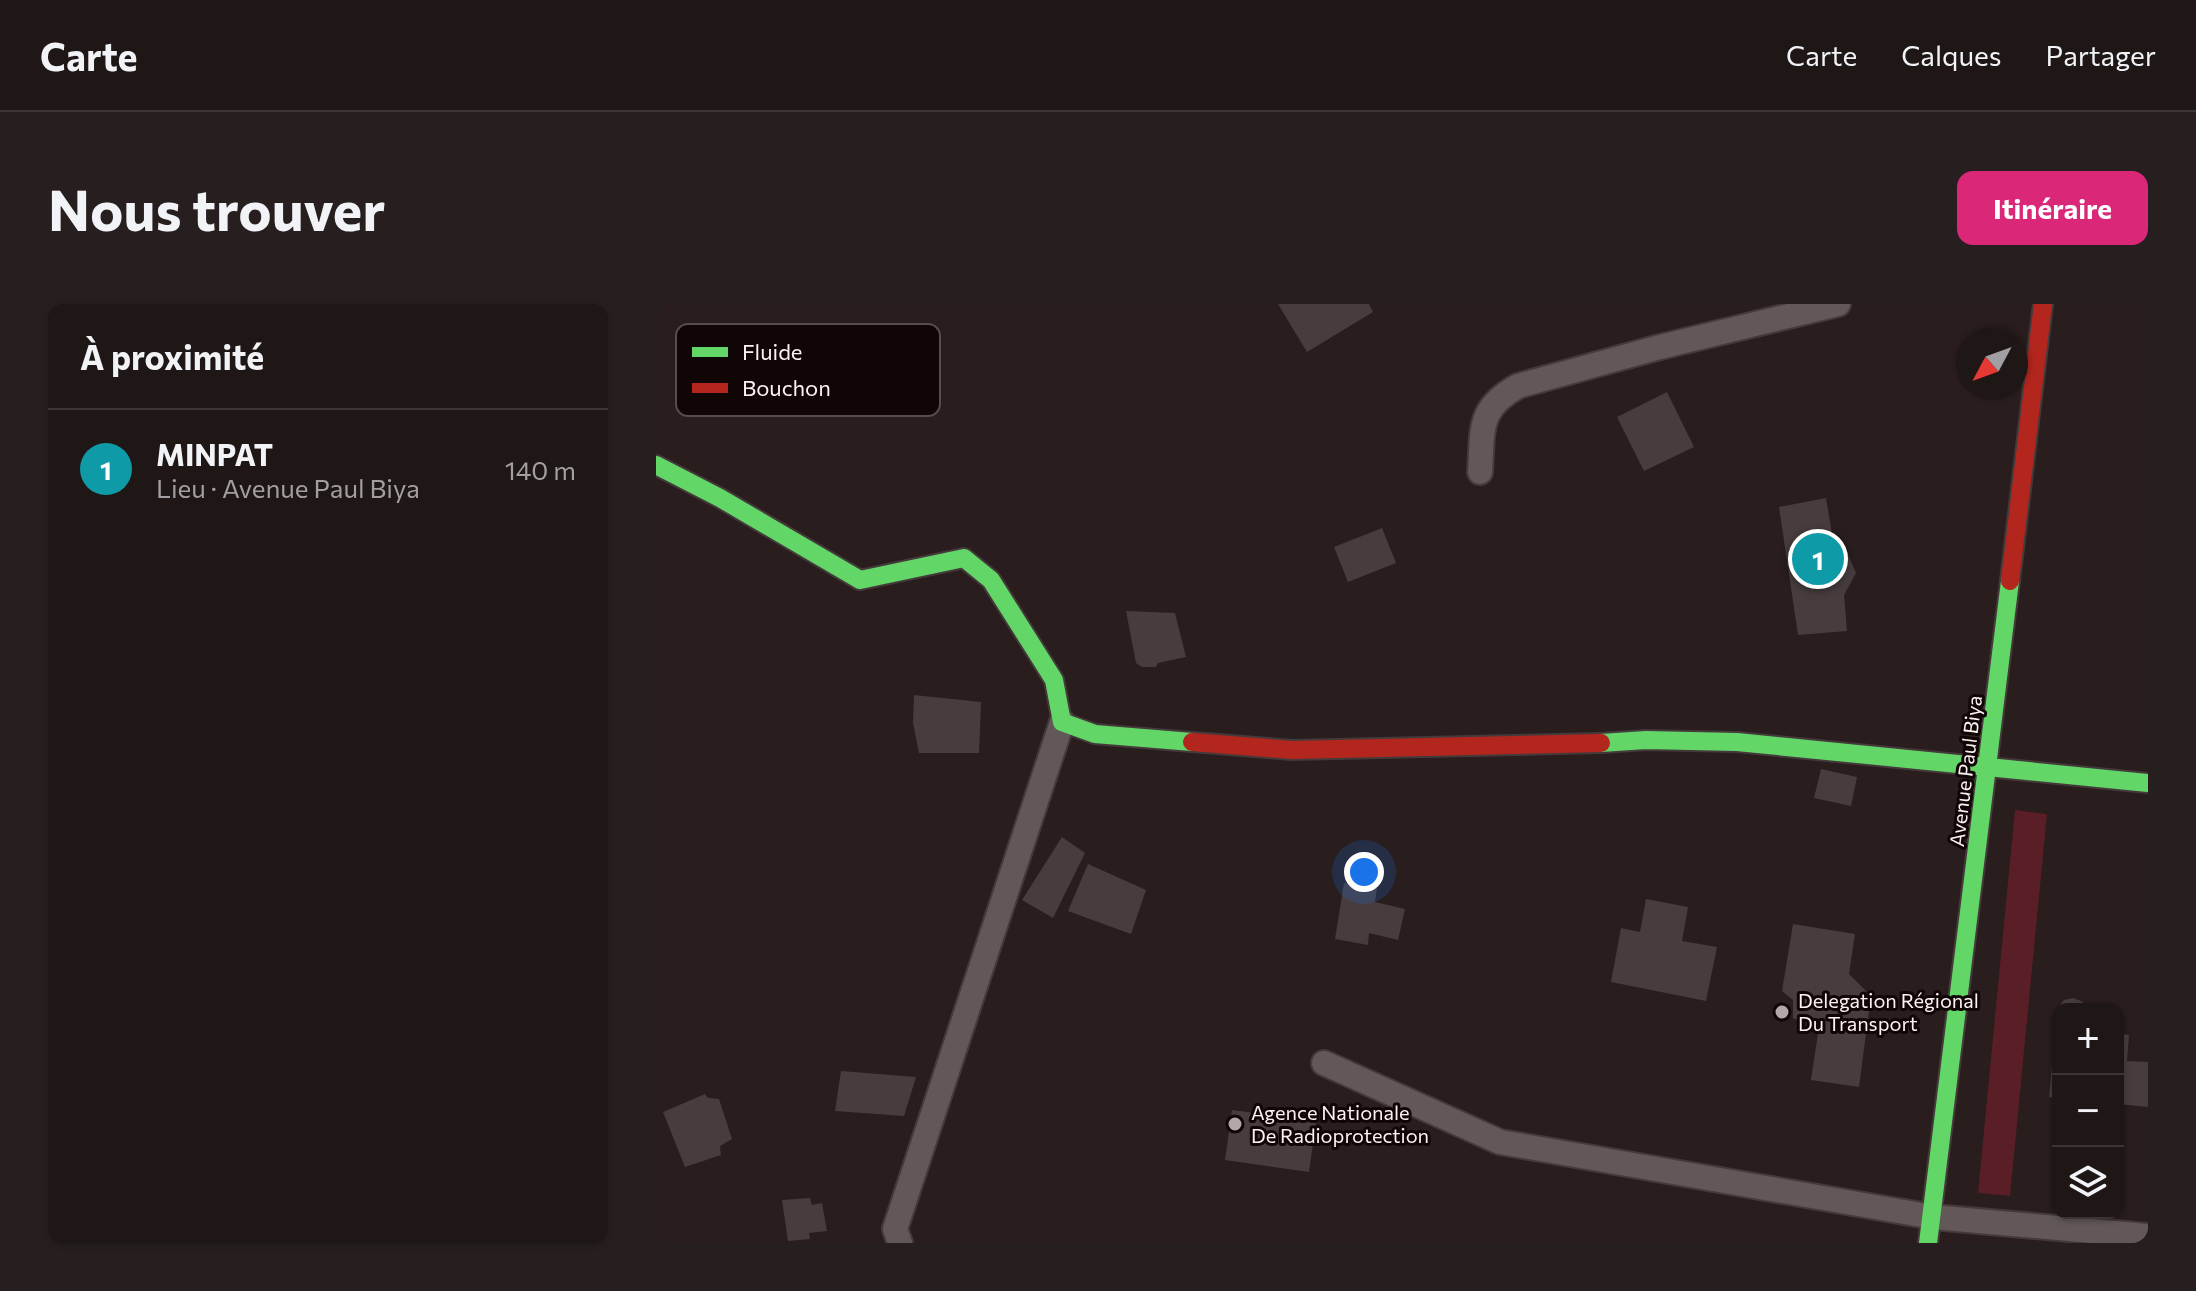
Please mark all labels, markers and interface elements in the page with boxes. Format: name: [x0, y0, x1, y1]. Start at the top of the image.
text: Carte: [40, 32, 138, 79]
text: Carte: [1786, 38, 1857, 72]
text: Calques: [1901, 38, 2002, 72]
text: Partager: [2046, 38, 2156, 72]
button: Itinéraire: [1957, 171, 2148, 245]
text: Nous trouver: [48, 174, 385, 243]
legend: [676, 324, 940, 416]
north arrow: [1956, 328, 2028, 400]
text: À proximité: [80, 335, 264, 377]
text: Fluide: [742, 338, 802, 365]
text: Bouchon: [742, 374, 831, 401]
text: MINPAT: [156, 435, 273, 472]
text: 1: [100, 454, 112, 485]
text: 140 m: [505, 454, 576, 485]
text: Lieu · Avenue Paul Biya: [156, 472, 420, 503]
pin: 1: [1792, 529, 1844, 589]
street label: Avenue Paul Biya: [1944, 694, 1986, 848]
your location: [1344, 852, 1384, 892]
place label: Delegation Régional Du Transport: [1798, 988, 1979, 1035]
marker: Delegation Régional Du Transport: [1773, 1003, 1791, 1021]
map controls: [2052, 1003, 2124, 1219]
button: +: [2052, 1003, 2124, 1075]
button: −: [2052, 1075, 2124, 1147]
place label: Agence Nationale De Radioprotection: [1251, 1100, 1429, 1147]
marker: Agence Nationale De Radioprotection: [1226, 1115, 1244, 1133]
button: layers: [2052, 1147, 2124, 1219]

